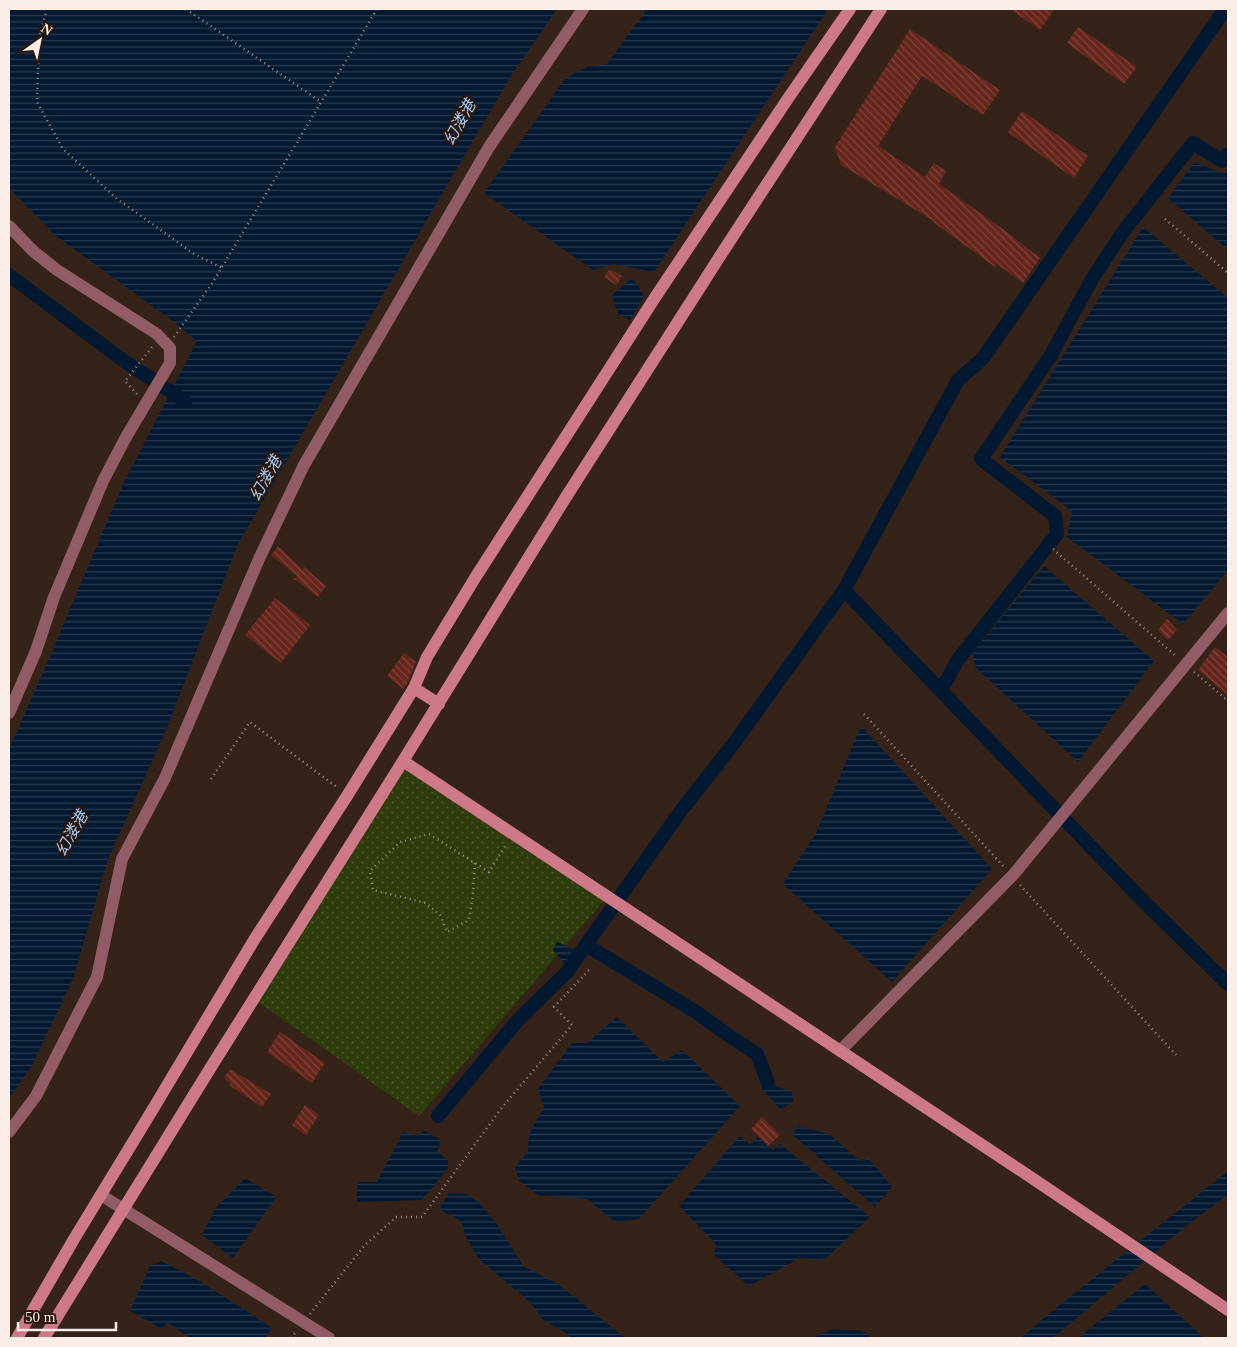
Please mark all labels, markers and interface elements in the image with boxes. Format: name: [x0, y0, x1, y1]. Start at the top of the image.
north arrow: [15, 15, 65, 65]
text: N: [38, 20, 55, 39]
water label: 幻溇港: [440, 95, 479, 147]
water label: 幻溇港: [246, 451, 285, 503]
water label: 幻溇港: [52, 806, 91, 858]
scale bar: [18, 1300, 115, 1332]
text: 50 m: [25, 1309, 56, 1325]

